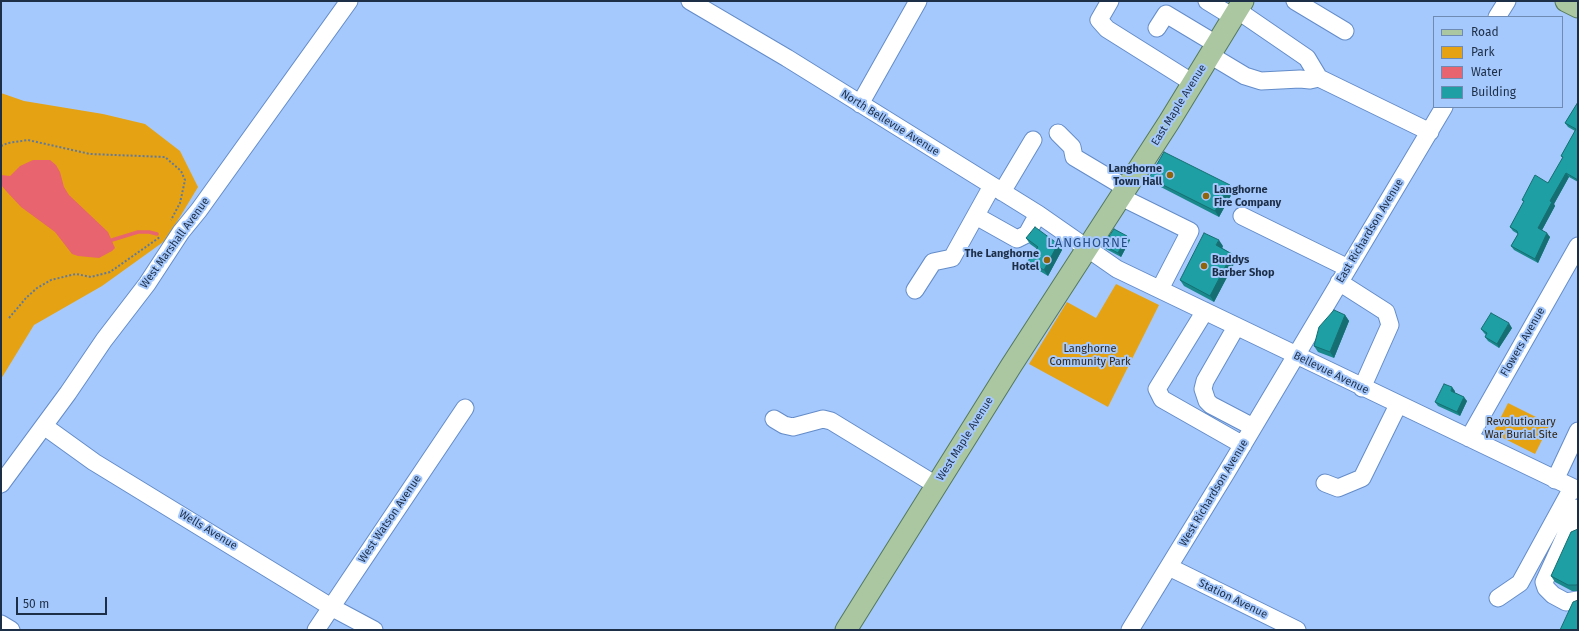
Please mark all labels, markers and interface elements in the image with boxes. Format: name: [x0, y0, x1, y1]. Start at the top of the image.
legend: [1433, 16, 1563, 108]
text: Road: [1471, 25, 1499, 39]
text: Park: [1471, 45, 1495, 59]
street label: East Maple Avenue: [1149, 62, 1209, 148]
text: Water: [1471, 65, 1502, 79]
text: Building: [1471, 85, 1516, 99]
street label: North Bellevue Avenue: [838, 87, 942, 159]
place label: Langhorne Town Hall: [1108, 162, 1162, 188]
marker: Langhorne Town Hall: [1165, 170, 1175, 180]
street label: East Richardson Avenue: [1334, 177, 1406, 285]
place label: Langhorne Fire Company: [1214, 183, 1281, 209]
marker: Langhorne Fire Company: [1201, 191, 1211, 201]
street label: West Marshall Avenue: [138, 195, 212, 291]
district label: LANGHORNE: [1047, 235, 1129, 251]
place label: The Langhorne Hotel: [964, 247, 1039, 273]
place label: Buddys Barber Shop: [1212, 253, 1275, 279]
marker: The Langhorne Hotel: [1042, 255, 1052, 265]
marker: Buddys Barber Shop: [1199, 261, 1209, 271]
street label: Flowers Avenue: [1498, 305, 1548, 379]
park label: Langhorne Community Park: [1049, 342, 1131, 368]
street label: Bellevue Avenue: [1291, 349, 1371, 397]
street label: West Maple Avenue: [934, 395, 996, 483]
park label: Revolutionary War Burial Site: [1484, 415, 1558, 441]
street label: West Richardson Avenue: [1177, 437, 1251, 549]
street label: West Watson Avenue: [356, 473, 424, 565]
street label: Wells Avenue: [176, 507, 240, 553]
street label: Station Avenue: [1196, 577, 1270, 621]
scale bar: [18, 589, 109, 615]
text: 50 m: [23, 597, 49, 611]

